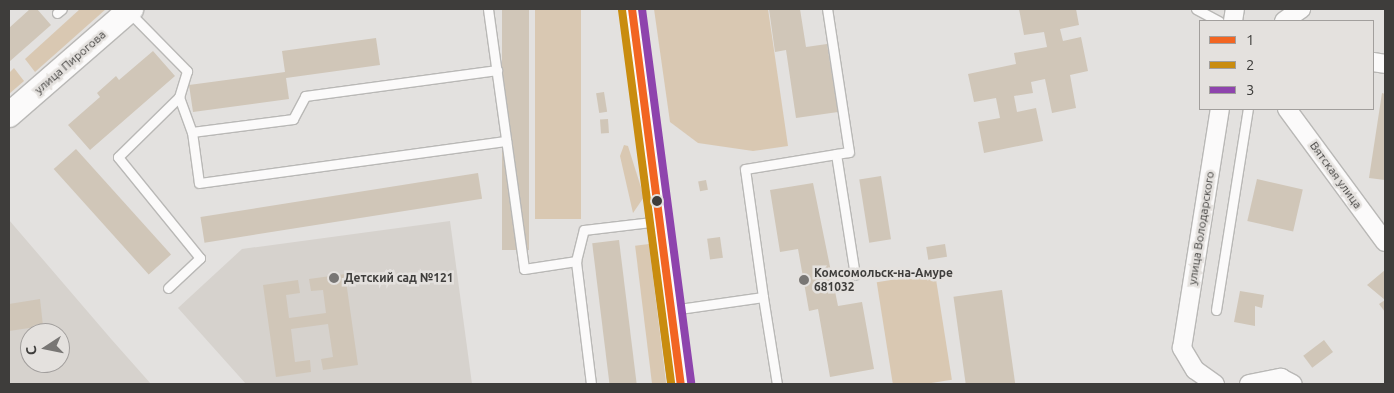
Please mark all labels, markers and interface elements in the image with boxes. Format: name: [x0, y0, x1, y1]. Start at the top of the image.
legend: [1199, 20, 1374, 110]
street label: улица Пирогова: [31, 27, 109, 97]
text: 1: [1246, 31, 1254, 48]
text: 2: [1246, 56, 1254, 73]
text: 3: [1246, 81, 1254, 98]
street label: Вятская улица: [1307, 139, 1365, 211]
street label: улица Володарского: [1185, 170, 1217, 286]
unlabelled marker: [652, 196, 662, 206]
place label: Комсомольск-на-Амуре 681032: [814, 266, 953, 294]
place label: Детский сад №121: [344, 271, 454, 285]
marker: Детский сад №121: [328, 272, 340, 284]
marker: Комсомольск-на-Амуре 681032: [798, 274, 810, 286]
north arrow: [20, 323, 70, 373]
text: С: [23, 345, 40, 357]

